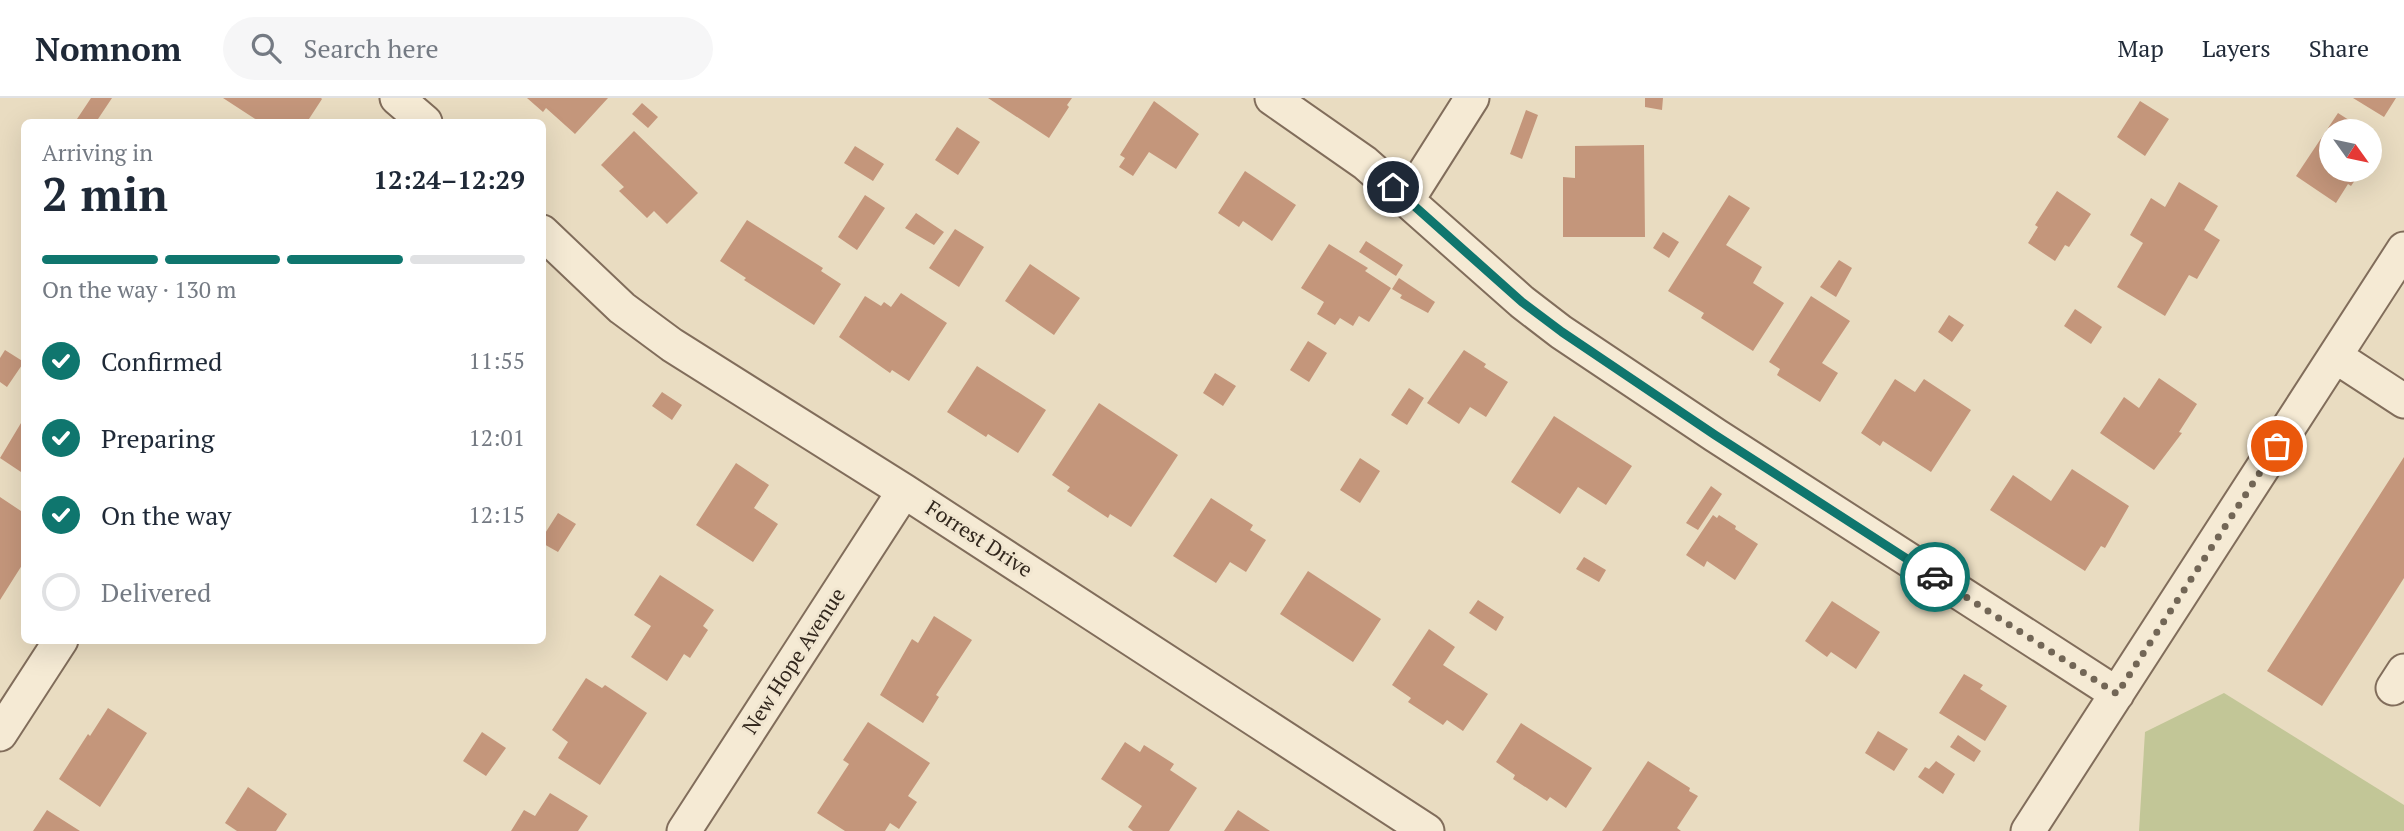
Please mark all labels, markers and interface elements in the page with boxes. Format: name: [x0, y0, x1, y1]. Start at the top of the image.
search box: [223, 17, 713, 80]
text: Nomnom: [35, 27, 181, 70]
icon: search: [247, 29, 285, 67]
text: Search here: [303, 31, 439, 65]
text: Map: [2117, 32, 2164, 64]
text: Layers: [2202, 32, 2271, 64]
text: Share: [2309, 32, 2369, 64]
north arrow: [2319, 119, 2382, 182]
map controls: [2319, 119, 2382, 182]
text: Arriving in: [42, 137, 153, 168]
pin: [1363, 157, 1423, 217]
text: 12:24–12:29: [373, 162, 525, 196]
text: 2 min: [42, 163, 168, 224]
icon: home: [1374, 168, 1412, 206]
text: On the way · 130 m: [42, 274, 236, 305]
icon: check: [42, 342, 80, 380]
text: Confirmed: [101, 344, 222, 378]
text: 11:55: [468, 345, 525, 376]
pin: [2247, 416, 2307, 476]
icon: check: [42, 419, 80, 457]
text: Preparing: [101, 421, 214, 455]
text: 12:01: [468, 422, 525, 453]
icon: bag: [2258, 427, 2296, 465]
street label: Forrest Drive: [921, 493, 1038, 583]
icon: check: [42, 496, 80, 534]
text: On the way: [101, 498, 232, 532]
text: 12:15: [468, 499, 525, 530]
courier: [1900, 542, 1970, 612]
icon: car: [1916, 558, 1954, 596]
text: Delivered: [101, 575, 211, 609]
street label: New Hope Avenue: [735, 582, 851, 739]

